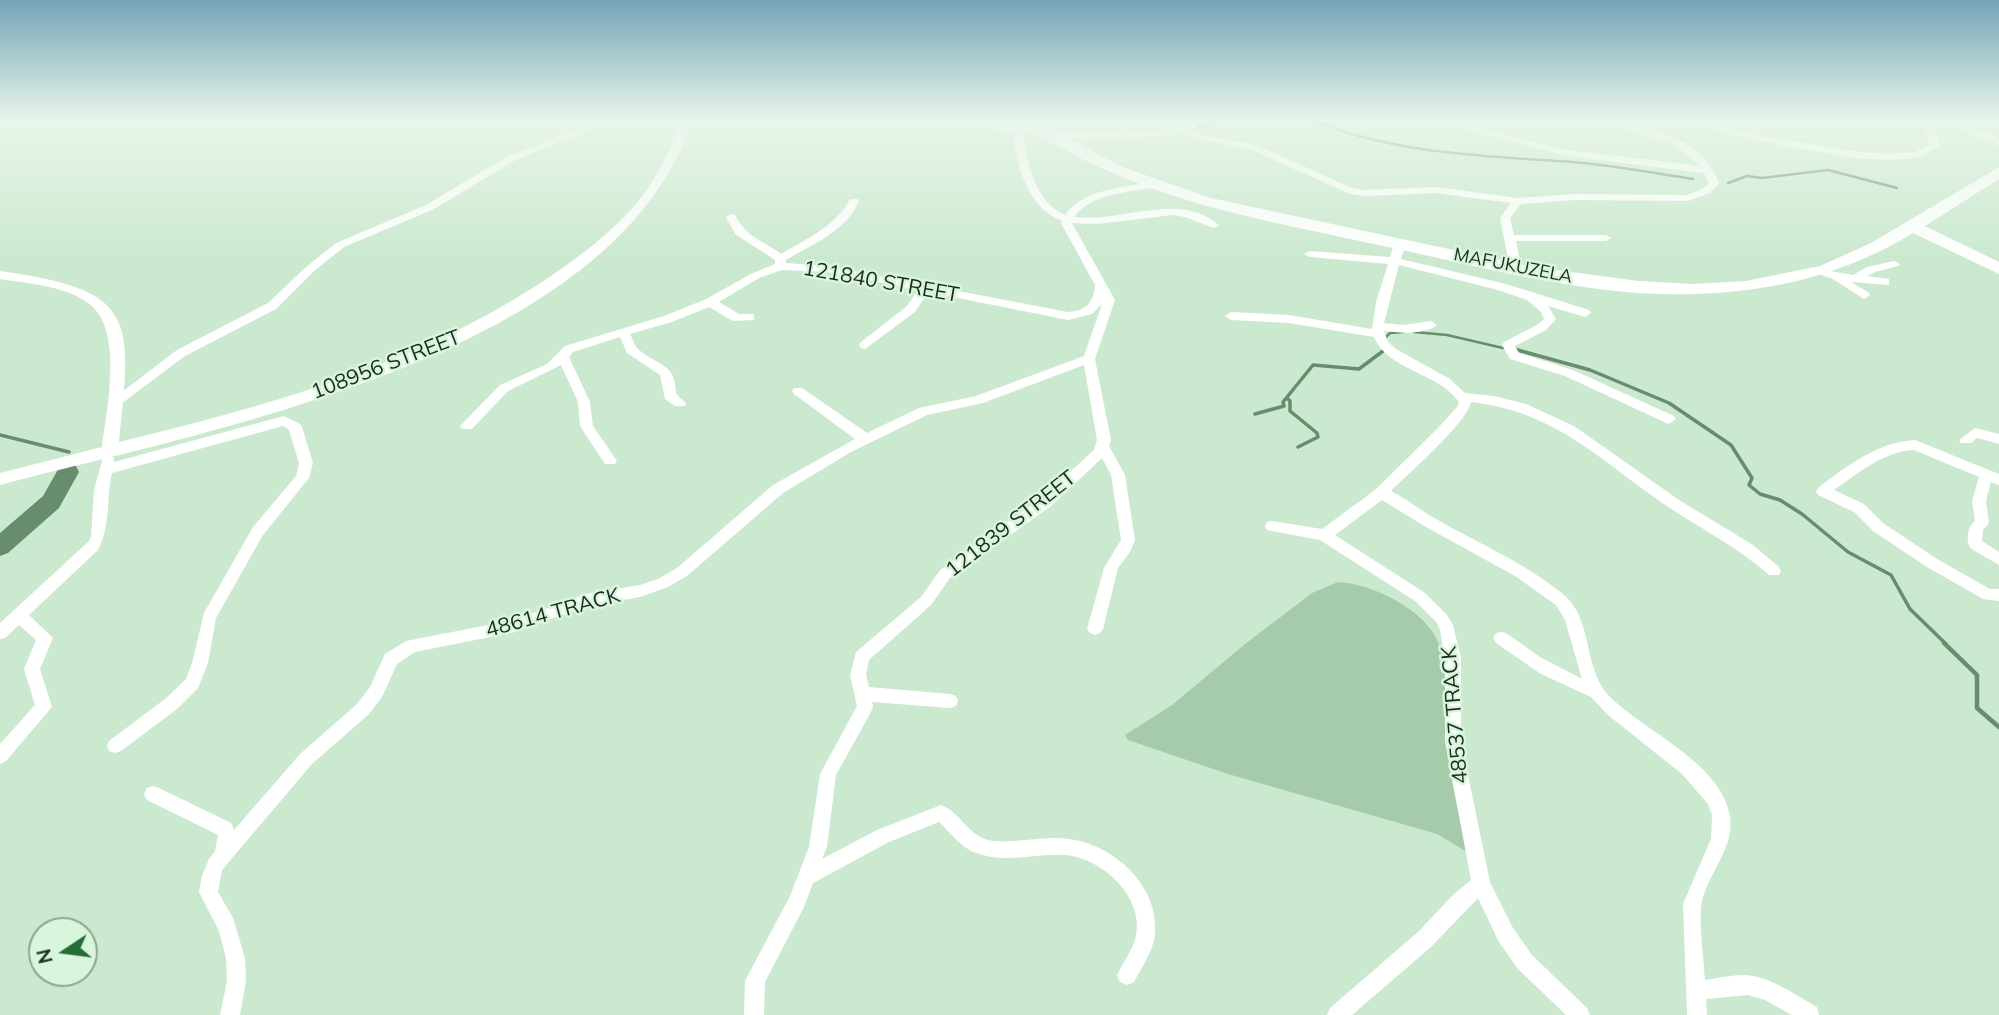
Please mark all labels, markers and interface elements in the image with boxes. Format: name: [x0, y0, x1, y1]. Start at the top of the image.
street label: MAFUKUZELA: [1452, 244, 1574, 288]
street label: 121840 STREET: [801, 256, 961, 308]
street label: 108956 STREET: [308, 325, 464, 405]
street label: 121839 STREET: [941, 465, 1081, 583]
street label: 48614 TRACK: [483, 583, 623, 643]
street label: 48537 TRACK: [1436, 645, 1474, 785]
north arrow: [28, 917, 98, 987]
text: N: [31, 947, 58, 966]

